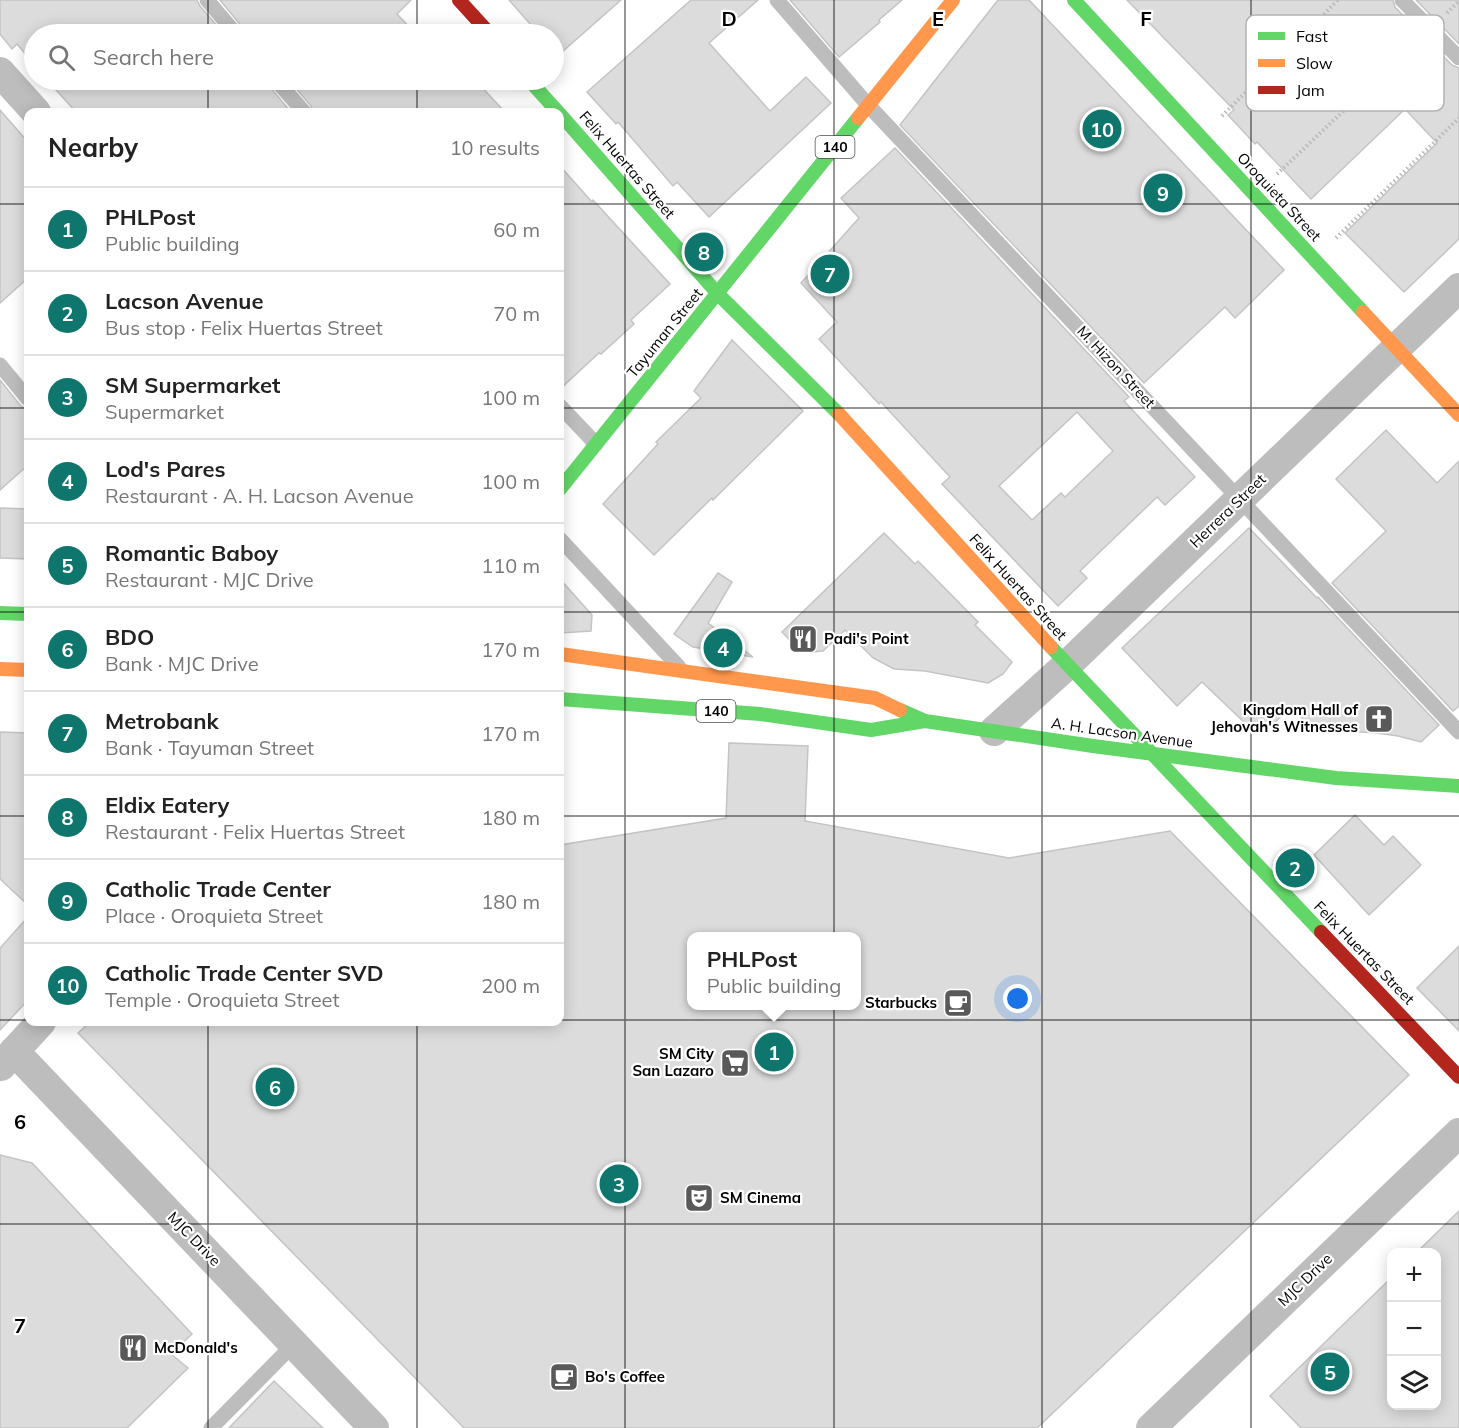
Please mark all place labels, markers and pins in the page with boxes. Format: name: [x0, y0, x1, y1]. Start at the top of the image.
pin: 10: [1082, 106, 1122, 152]
pin: 9: [1144, 170, 1182, 216]
pin: 8: [684, 230, 724, 274]
pin: 7: [810, 252, 850, 296]
restaurant icon: Padi's Point: [787, 623, 819, 655]
pin: 4: [704, 626, 742, 670]
place label: Padi's Point: [824, 629, 909, 648]
place label: Kingdom Hall of Jehovah's Witnesses: [1211, 700, 1358, 736]
church icon: Kingdom Hall of Jehovah's Witnesses: [1363, 703, 1395, 735]
pin: 2: [1276, 846, 1314, 890]
cafe icon: Starbucks: [942, 987, 974, 1019]
place label: Starbucks: [865, 993, 937, 1012]
pin: 1: [754, 1030, 794, 1074]
place label: SM City San Lazaro: [632, 1044, 715, 1080]
supermarket icon: SM City San Lazaro: [719, 1047, 751, 1079]
pin: 6: [256, 1064, 294, 1110]
pin: 3: [600, 1162, 638, 1206]
theatre icon: SM Cinema: [683, 1182, 715, 1214]
place label: SM Cinema: [720, 1188, 801, 1207]
restaurant icon: McDonald's: [117, 1332, 149, 1364]
place label: McDonald's: [154, 1338, 238, 1357]
pin: 5: [1310, 1350, 1350, 1394]
cafe icon: Bo's Coffee: [548, 1361, 580, 1393]
place label: Bo's Coffee: [585, 1367, 665, 1386]

